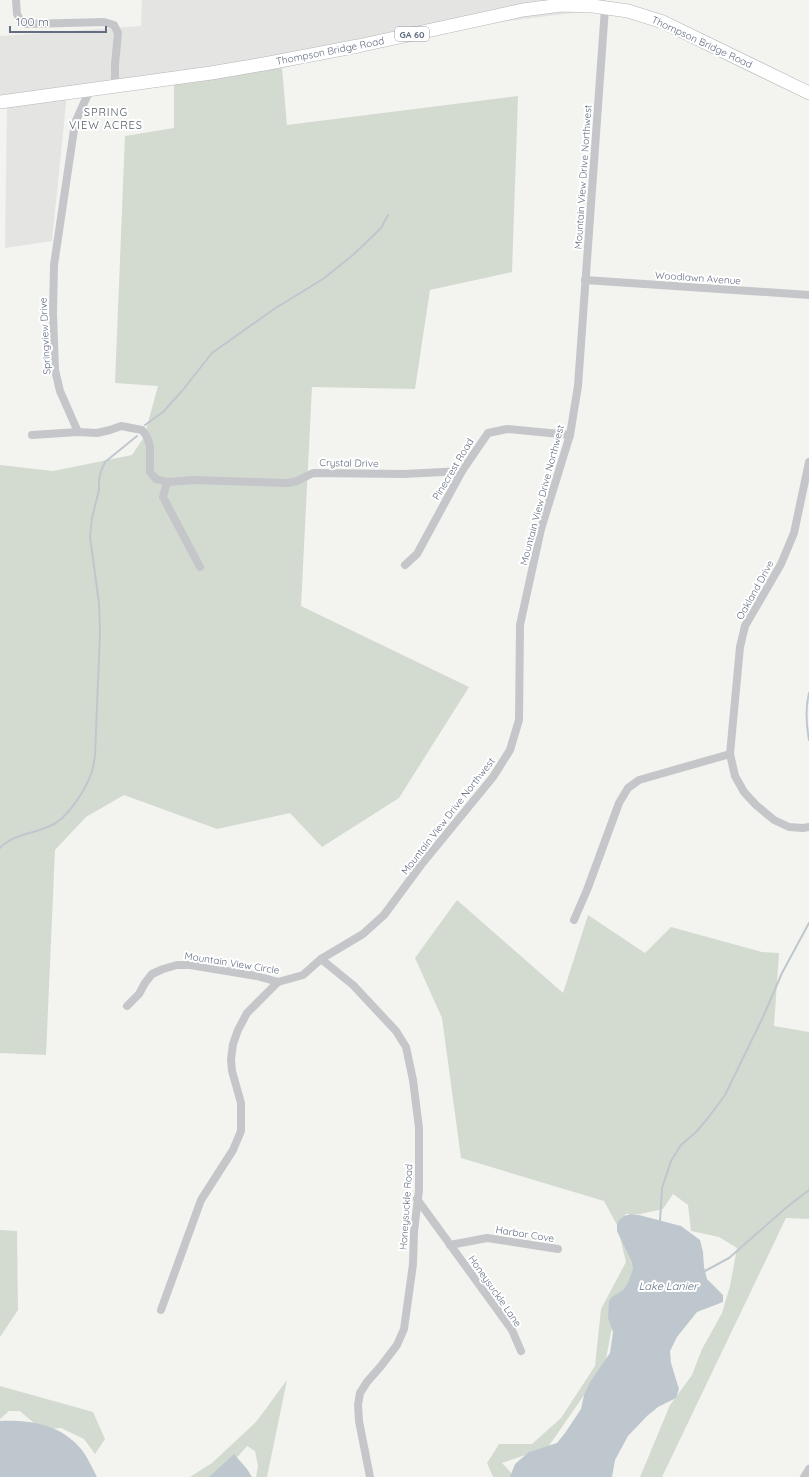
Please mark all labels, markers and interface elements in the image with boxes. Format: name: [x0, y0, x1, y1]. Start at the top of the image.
scale bar: [10, 8, 106, 34]
street label: Thompson Bridge Road: [649, 13, 755, 71]
text: 100 m: [16, 14, 49, 29]
road number: GA 60: [395, 27, 429, 41]
street label: Thompson Bridge Road: [275, 34, 385, 68]
street label: Mountain View Drive Northwest: [571, 104, 595, 250]
district label: SPRING VIEW ACRES: [69, 105, 143, 132]
street label: Woodlawn Avenue: [655, 269, 742, 288]
street label: Springview Drive: [36, 297, 54, 375]
street label: Mountain View Drive Northwest: [517, 423, 567, 567]
street label: Pinecrest Road: [429, 436, 477, 502]
street label: Crystal Drive: [319, 456, 379, 470]
street label: Oakland Drive: [733, 558, 777, 622]
street label: Mountain View Drive Northwest: [398, 754, 498, 877]
street label: Mountain View Circle: [184, 949, 281, 977]
street label: Honeysuckle Road: [397, 1163, 415, 1251]
street label: Harbor Cove: [495, 1223, 556, 1245]
street label: Honeysuckle Lane: [465, 1253, 525, 1330]
water label: Lake Lanier: [638, 1279, 699, 1293]

